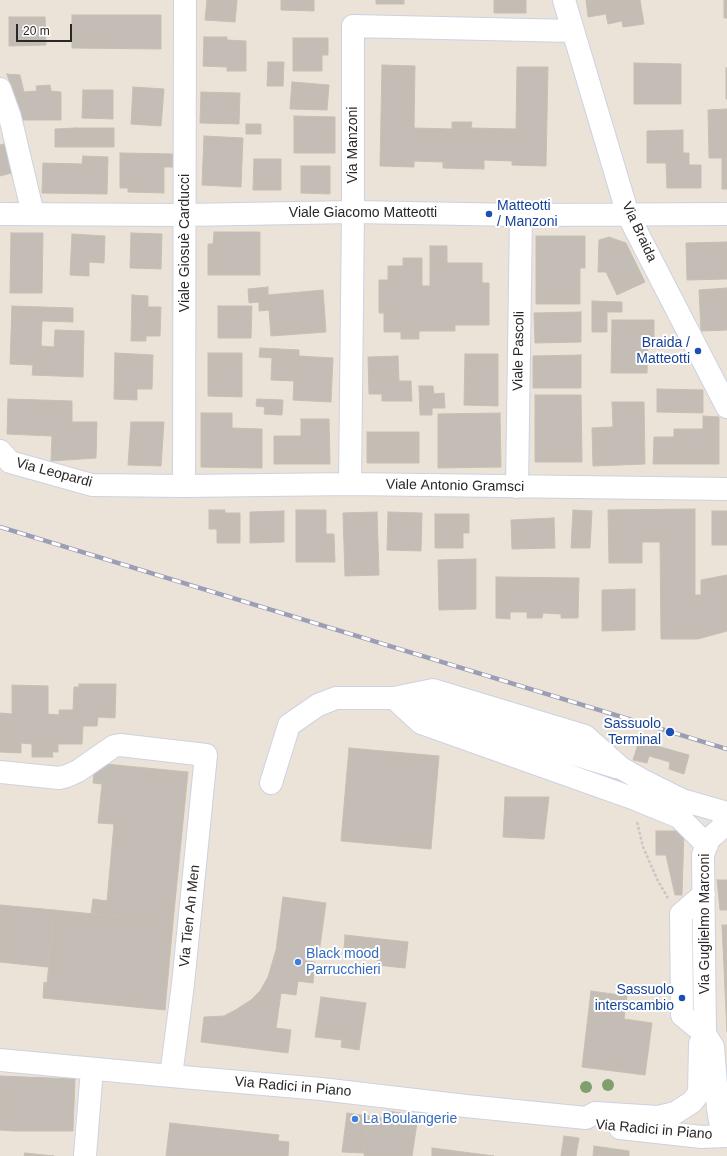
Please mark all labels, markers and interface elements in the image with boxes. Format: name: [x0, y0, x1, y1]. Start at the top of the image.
scale bar: [18, 16, 74, 42]
text: 20 m: [23, 24, 50, 38]
street label: Via Manzoni: [345, 107, 361, 183]
street label: Viale Giosuè Carducci: [177, 174, 193, 312]
place label: Matteotti / Manzoni: [497, 198, 558, 230]
street label: Via Braida: [618, 199, 660, 265]
street label: Viale Giacomo Matteotti: [289, 205, 437, 221]
marker: Matteotti / Manzoni: [484, 209, 494, 219]
street label: Viale Pascoli: [510, 311, 528, 391]
place label: Braida / Matteotti: [636, 335, 690, 368]
marker: Braida / Matteotti: [693, 346, 703, 356]
street label: Via Leopardi: [14, 455, 94, 491]
street label: Viale Antonio Gramsci: [386, 476, 524, 496]
place label: Sassuolo Terminal: [603, 716, 661, 748]
marker: Sassuolo Terminal: [664, 726, 676, 738]
street label: Via Guglielmo Marconi: [697, 854, 713, 994]
street label: Via Tien An Men: [176, 864, 204, 968]
place label: Black mood Parrucchieri: [306, 946, 381, 978]
marker: Black mood Parrucchieri: [293, 957, 303, 967]
place label: Sassuolo interscambio: [595, 982, 674, 1014]
marker: Sassuolo interscambio: [677, 993, 687, 1003]
street label: Via Radici in Piano: [234, 1074, 352, 1100]
place label: La Boulangerie: [363, 1111, 457, 1127]
marker: La Boulangerie: [350, 1114, 360, 1124]
street label: Via Radici in Piano: [595, 1117, 713, 1143]

